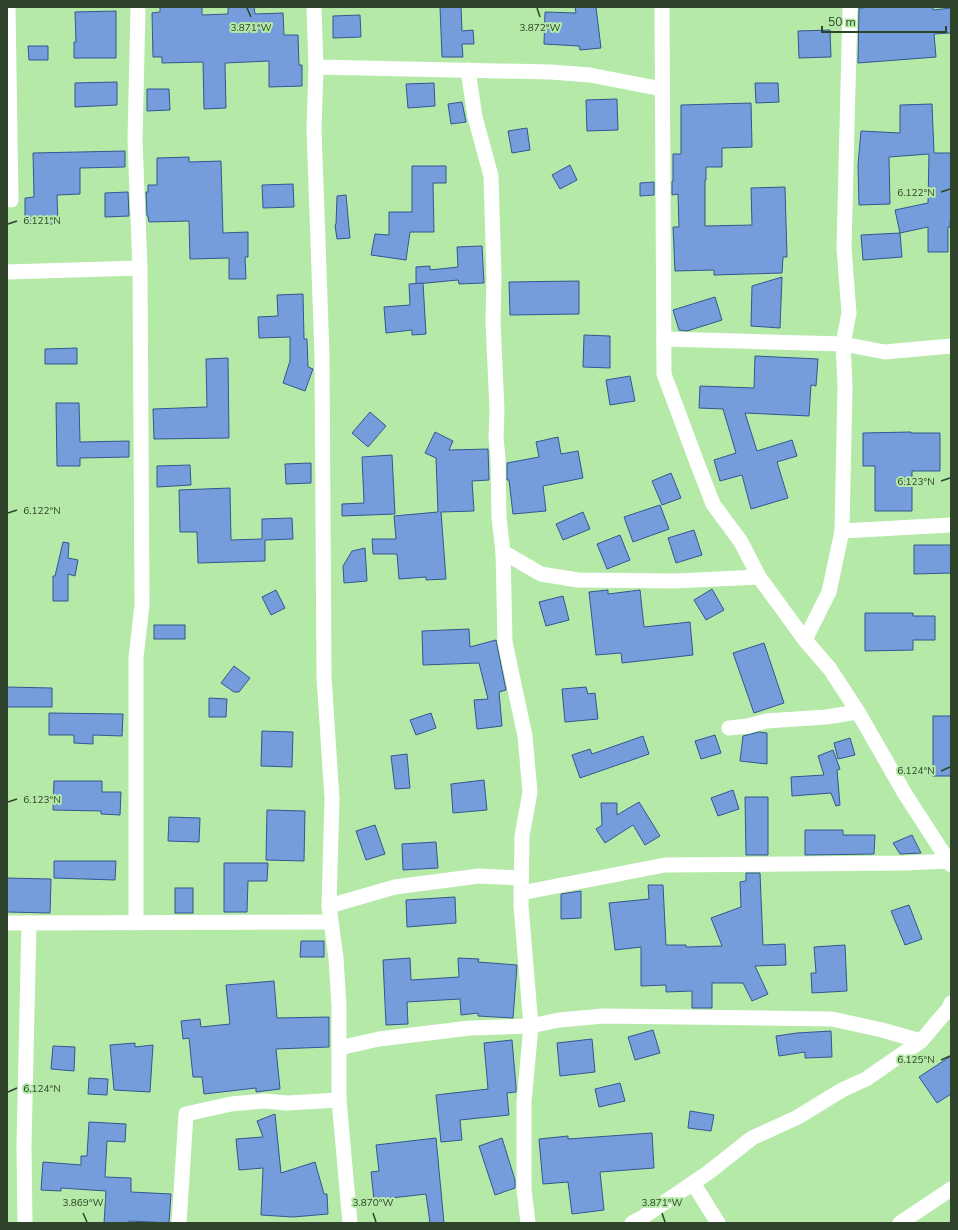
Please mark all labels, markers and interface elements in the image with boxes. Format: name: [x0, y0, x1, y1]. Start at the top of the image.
scale bar: [822, 8, 946, 34]
text: 50 m: [828, 14, 856, 30]
text: 3.871°W: [230, 21, 272, 35]
text: 3.872°W: [519, 21, 561, 35]
text: 6.122°N: [897, 186, 935, 200]
text: 6.121°N: [23, 214, 61, 228]
text: 6.123°N: [897, 475, 935, 489]
text: 6.122°N: [23, 504, 61, 518]
text: 6.124°N: [897, 764, 935, 778]
text: 6.123°N: [23, 793, 61, 807]
text: 6.125°N: [897, 1053, 935, 1067]
text: 6.124°N: [23, 1082, 61, 1096]
text: 3.869°W: [62, 1196, 104, 1210]
text: 3.870°W: [352, 1196, 394, 1210]
text: 3.871°W: [641, 1196, 683, 1210]

